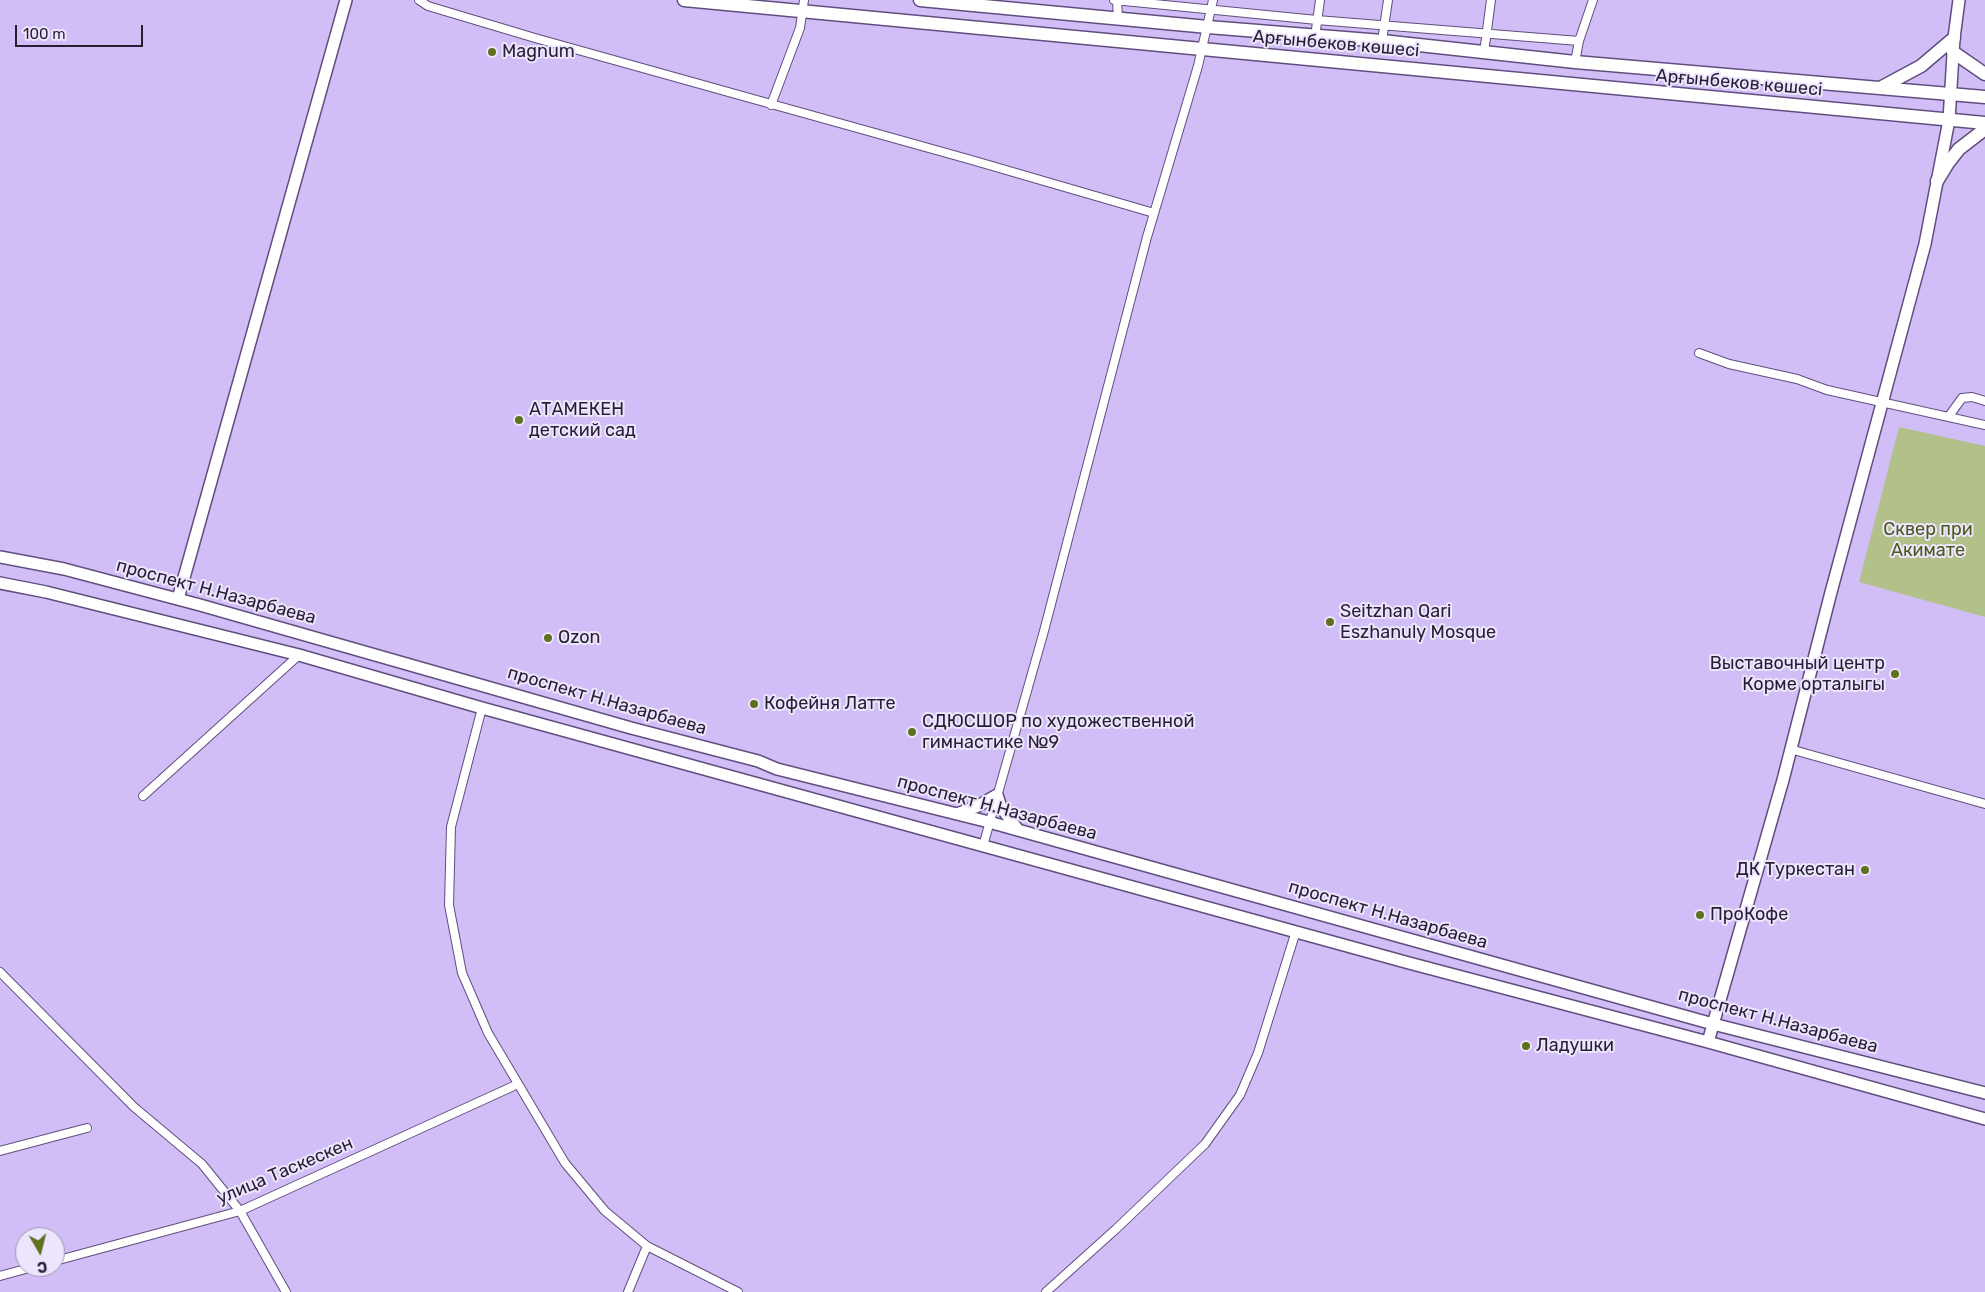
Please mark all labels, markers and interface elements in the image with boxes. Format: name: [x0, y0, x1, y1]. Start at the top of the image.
scale bar: [18, 15, 145, 47]
text: 100 m: [23, 25, 65, 43]
street label: Арғынбеков көшесі: [1252, 26, 1420, 62]
place label: Magnum: [502, 41, 575, 63]
marker: Magnum: [486, 46, 498, 58]
street label: Арғынбеков көшесі: [1655, 65, 1823, 101]
place label: АТАМЕКЕН детский сад: [529, 399, 636, 442]
marker: АТАМЕКЕН детский сад: [513, 414, 525, 426]
park label: Сквер при Акимате: [1883, 519, 1973, 562]
street label: проспект Н.Назарбаева: [114, 555, 318, 629]
place label: Seitzhan Qari Eszhanuly Mosque: [1340, 601, 1496, 644]
marker: Seitzhan Qari Eszhanuly Mosque: [1324, 616, 1336, 628]
place label: Ozon: [558, 627, 600, 649]
marker: Ozon: [542, 632, 554, 644]
place label: Выставочный центр Корме орталыгы: [1710, 653, 1885, 696]
street label: проспект Н.Назарбаева: [505, 662, 709, 740]
marker: Выставочный центр Корме орталыгы: [1889, 668, 1901, 680]
place label: Кофейня Латте: [764, 693, 896, 715]
marker: Кофейня Латте: [748, 698, 760, 710]
place label: СДЮСШОР по художественной гимнастике №9: [922, 711, 1194, 754]
marker: СДЮСШОР по художественной гимнастике №9: [906, 726, 918, 738]
street label: проспект Н.Назарбаева: [895, 771, 1099, 845]
place label: ДК Туркестан: [1736, 859, 1855, 881]
marker: ДК Туркестан: [1859, 864, 1871, 876]
street label: проспект Н.Назарбаева: [1286, 876, 1490, 954]
place label: ПроКофе: [1710, 904, 1788, 926]
marker: ПроКофе: [1694, 909, 1706, 921]
street label: проспект Н.Назарбаева: [1676, 984, 1880, 1058]
place label: Ладушки: [1536, 1035, 1614, 1057]
marker: Ладушки: [1520, 1040, 1532, 1052]
street label: улица Таскескен: [214, 1133, 356, 1209]
north arrow: [15, 1227, 65, 1277]
text: С: [36, 1257, 48, 1275]

